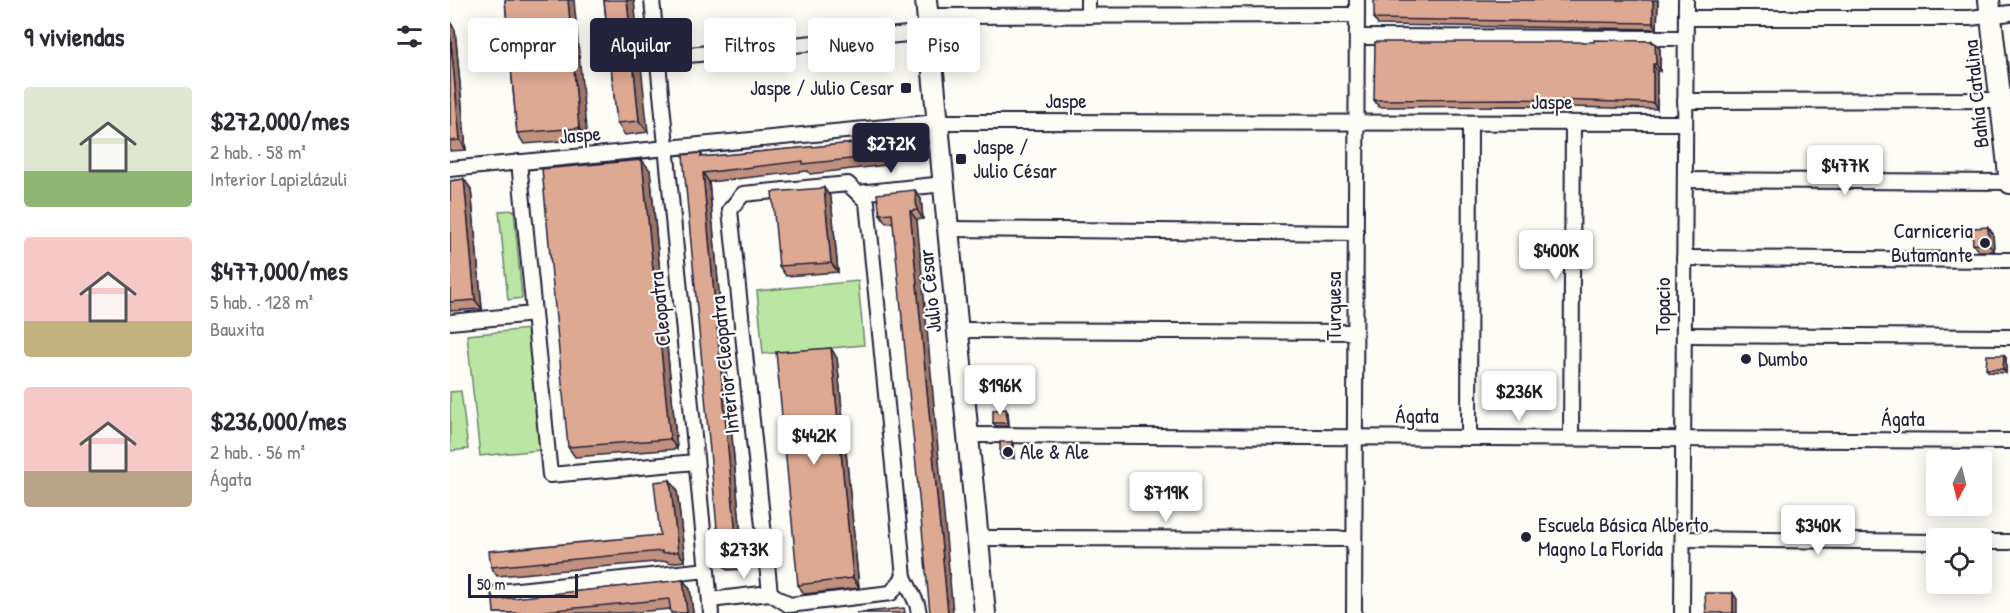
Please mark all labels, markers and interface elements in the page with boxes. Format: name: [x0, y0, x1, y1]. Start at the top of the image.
chip: Comprar: [468, 18, 578, 72]
chip: Alquilar: [590, 18, 692, 72]
chip: Filtros: [704, 18, 796, 72]
chip: Nuevo: [808, 18, 895, 72]
chip: Piso: [907, 18, 980, 72]
text: 9 viviendas: [24, 19, 124, 54]
icon: filters: [393, 20, 426, 53]
street label: Bahía Catalina: [1955, 38, 1996, 150]
place label: Jaspe / Julio Cesar: [750, 73, 894, 102]
marker: Jaspe / Julio Cesar: [899, 81, 913, 95]
street label: Jaspe: [1045, 86, 1087, 115]
street label: Jaspe: [1531, 87, 1573, 116]
text: $272,000/mes: [210, 103, 350, 138]
icon: home: [72, 111, 144, 183]
street label: Jaspe: [558, 118, 602, 151]
pin: $272K: [849, 123, 933, 174]
text: $272K: [866, 129, 916, 156]
place label: Jaspe / Julio César: [973, 132, 1057, 185]
text: 2 hab. · 58 m²: [210, 138, 306, 165]
pin: $477K: [1803, 145, 1887, 196]
text: $477K: [1821, 151, 1869, 178]
marker: Jaspe / Julio César: [954, 152, 968, 166]
text: Interior Lapizlázuli: [210, 165, 348, 192]
place label: Carniceria Butamante: [1891, 216, 1973, 269]
pin: $400K: [1514, 230, 1598, 281]
text: $400K: [1533, 236, 1579, 263]
marker: Carniceria Butamante: [1978, 236, 1992, 250]
street label: Julio César: [911, 248, 948, 334]
text: $477,000/mes: [210, 253, 348, 288]
icon: home: [72, 261, 144, 333]
street label: Cleopatra: [641, 270, 678, 348]
street label: Turquesa: [1319, 271, 1348, 341]
street label: Topacio: [1648, 278, 1677, 334]
text: 5 hab. · 128 m²: [210, 288, 313, 315]
street label: Interior Cleopatra: [703, 294, 746, 436]
text: Bauxita: [210, 315, 264, 342]
place label: Dumbo: [1758, 344, 1808, 373]
marker: Dumbo: [1739, 352, 1753, 366]
pin: $196K: [958, 365, 1042, 416]
text: $196K: [978, 371, 1022, 398]
pin: $236K: [1477, 371, 1561, 422]
text: $236K: [1496, 377, 1542, 404]
street label: Ágata: [1395, 401, 1439, 430]
text: $236,000/mes: [210, 403, 347, 438]
street label: Ágata: [1881, 404, 1925, 433]
icon: home: [72, 411, 144, 483]
pin: $442K: [772, 415, 856, 466]
text: $442K: [792, 421, 836, 448]
place label: Ale & Ale: [1020, 437, 1089, 466]
text: 2 hab. · 56 m²: [210, 438, 305, 465]
marker: Ale & Ale: [1001, 445, 1015, 459]
north arrow: [1926, 450, 1992, 516]
map controls: [1926, 450, 1992, 594]
text: Ágata: [210, 465, 251, 492]
pin: $719K: [1124, 472, 1208, 523]
text: $719K: [1143, 478, 1189, 505]
pin: $340K: [1776, 505, 1860, 556]
place label: Escuela Básica Alberto Magno La Florida: [1538, 510, 1708, 563]
text: $340K: [1795, 511, 1841, 538]
button: locate: [1926, 528, 1992, 594]
pin: $273K: [702, 529, 786, 580]
marker: Escuela Básica Alberto Magno La Florida: [1519, 530, 1533, 544]
text: $273K: [720, 535, 768, 562]
scale bar: [468, 571, 578, 598]
text: 50 m: [477, 573, 506, 595]

